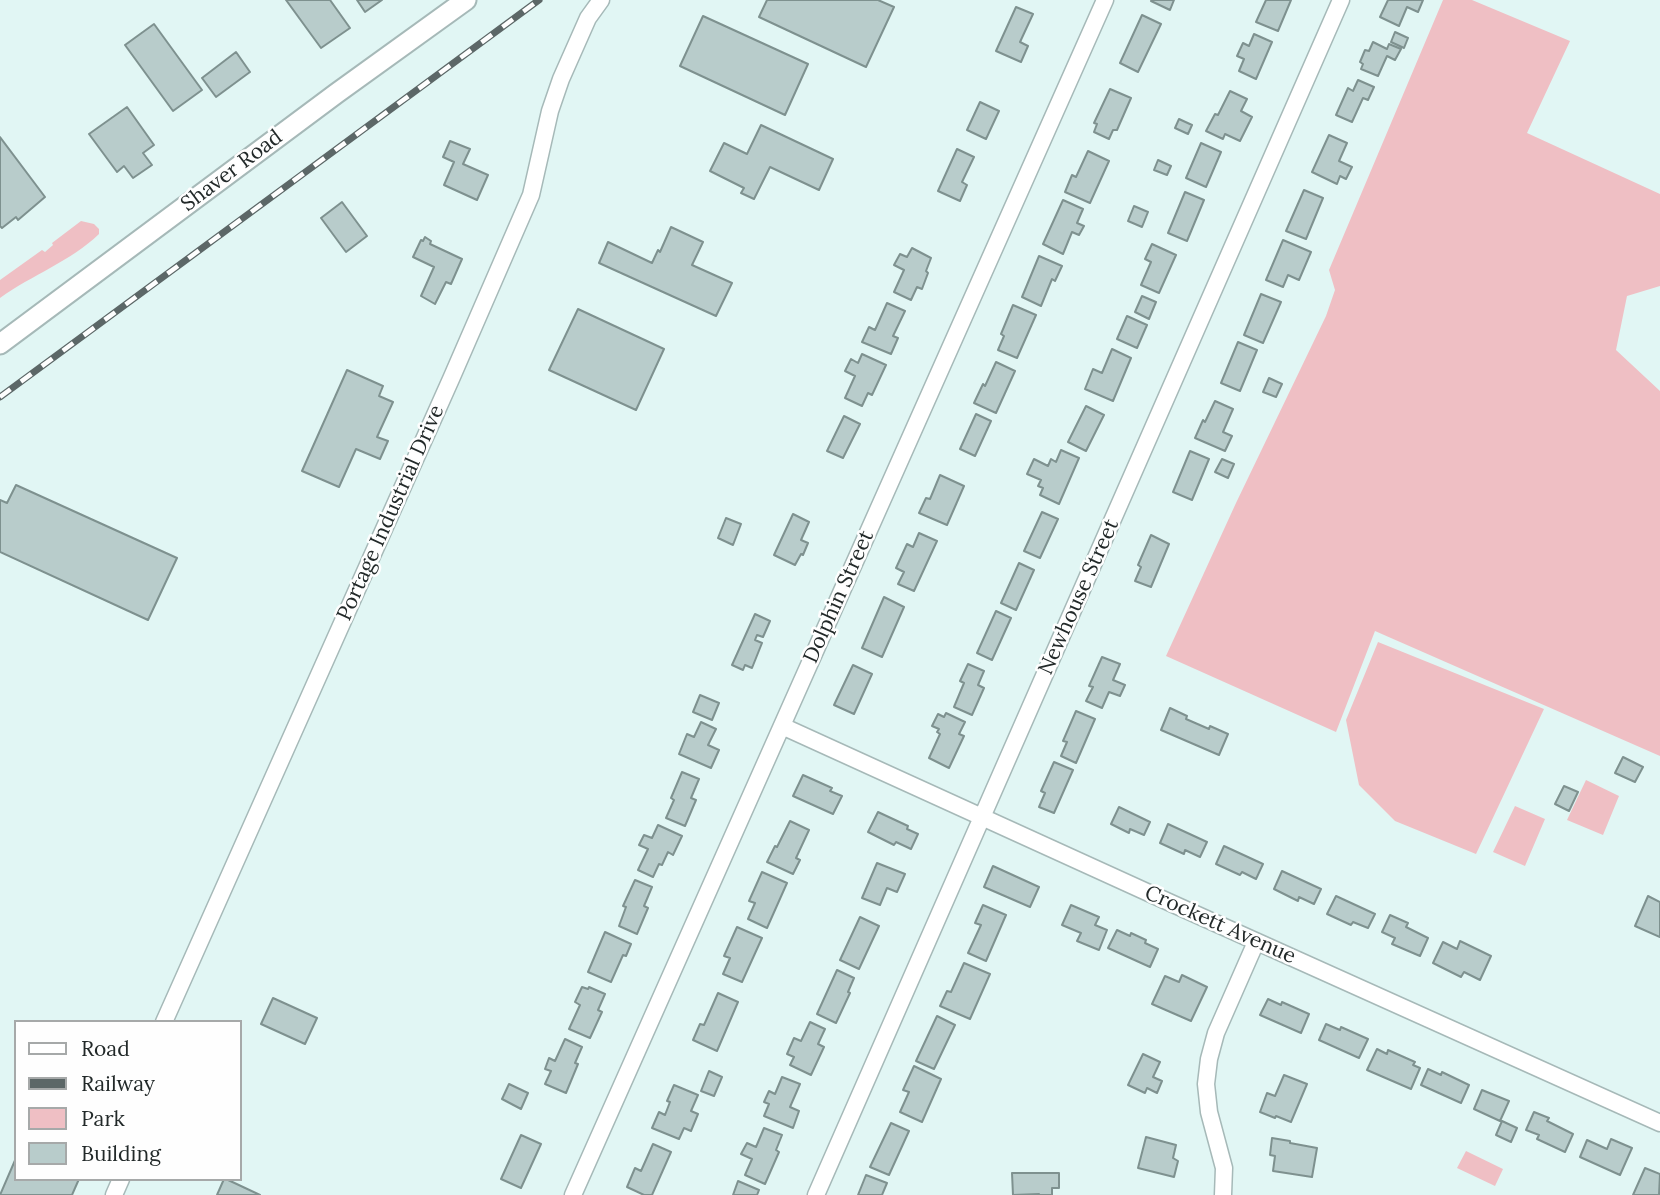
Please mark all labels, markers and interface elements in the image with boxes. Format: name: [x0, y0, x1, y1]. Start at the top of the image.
street label: Shaver Road: [176, 125, 288, 217]
street label: Portage Industrial Drive: [332, 401, 450, 625]
street label: Newhouse Street: [1033, 515, 1125, 679]
street label: Dolphin Street: [799, 527, 879, 667]
street label: Crockett Avenue: [1141, 880, 1299, 970]
legend: [14, 1020, 242, 1181]
text: Road: [81, 1035, 130, 1062]
text: Railway: [81, 1070, 155, 1097]
text: Park: [81, 1105, 125, 1132]
text: Building: [81, 1140, 161, 1167]

